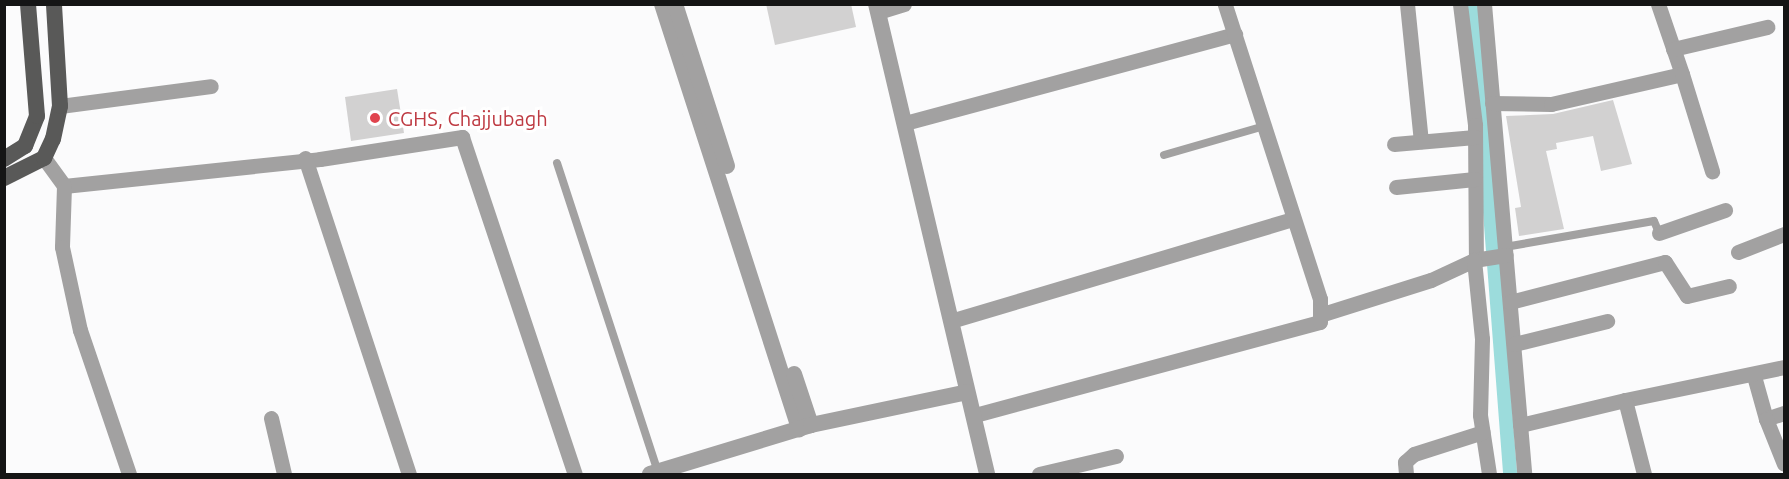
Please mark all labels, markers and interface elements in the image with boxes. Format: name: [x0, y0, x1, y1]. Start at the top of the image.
place label: CGHS, Chajjubagh: [388, 106, 548, 130]
marker: CGHS, Chajjubagh: [366, 109, 384, 127]

